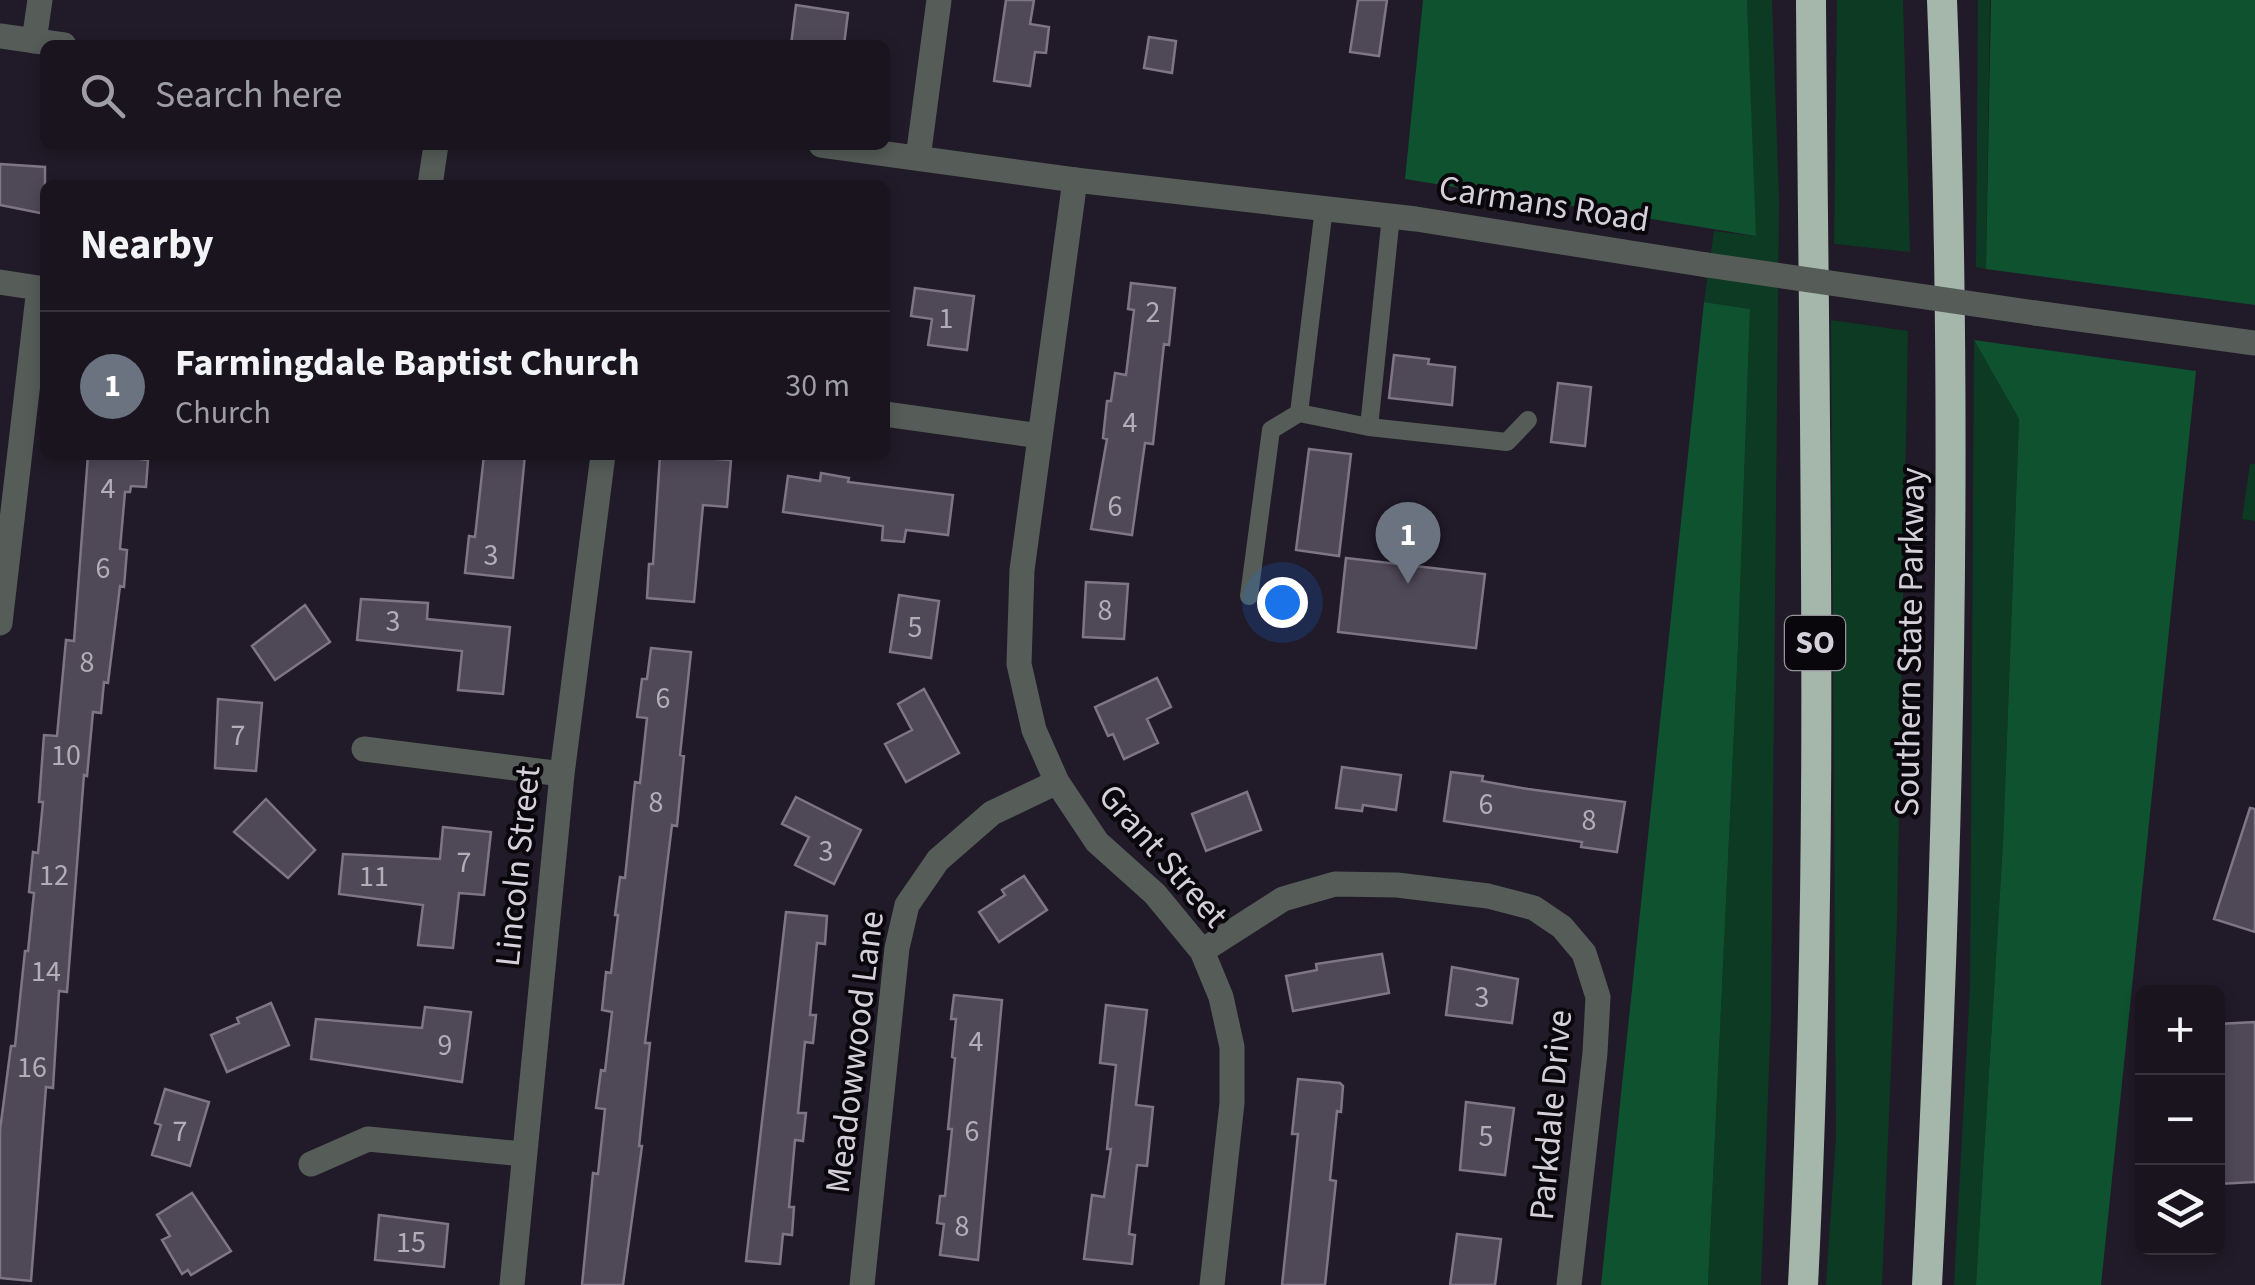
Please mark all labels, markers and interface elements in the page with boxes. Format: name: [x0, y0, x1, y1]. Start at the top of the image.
search box: [40, 40, 890, 150]
icon: search: [75, 68, 130, 123]
text: Search here: [155, 68, 342, 122]
street label: Carmans Road: [1435, 163, 1653, 245]
text: Nearby: [80, 215, 214, 275]
house number: 2: [1146, 291, 1160, 334]
house number: 1: [939, 297, 953, 340]
text: Farmingdale Baptist Church: [175, 336, 640, 390]
text: 1: [104, 363, 121, 409]
text: 30 m: [785, 363, 850, 409]
text: Church: [175, 390, 271, 436]
house number: 4: [1123, 401, 1138, 444]
house number: 4: [101, 467, 116, 510]
street label: Southern State Parkway: [1882, 467, 1938, 817]
house number: 6: [1108, 485, 1122, 528]
pin: 1: [1376, 502, 1440, 584]
house number: 3: [484, 534, 498, 577]
house number: 6: [96, 547, 110, 590]
your location: [1257, 577, 1308, 628]
house number: 8: [1098, 589, 1112, 632]
house number: 3: [386, 600, 400, 643]
house number: 5: [908, 606, 922, 649]
road number: SO: [1785, 616, 1845, 670]
house number: 8: [80, 641, 94, 684]
house number: 6: [656, 677, 670, 720]
house number: 7: [231, 714, 245, 757]
house number: 10: [51, 734, 81, 777]
street label: Lincoln Street: [483, 763, 553, 969]
street label: Grant Street: [1086, 773, 1240, 939]
house number: 8: [649, 781, 663, 824]
house number: 6: [1479, 783, 1493, 826]
house number: 8: [1582, 799, 1596, 842]
house number: 3: [819, 830, 833, 873]
house number: 7: [457, 841, 471, 884]
house number: 12: [39, 854, 69, 897]
house number: 11: [359, 855, 389, 898]
street label: Meadowwood Lane: [813, 908, 897, 1196]
house number: 14: [31, 950, 61, 993]
house number: 3: [1475, 976, 1489, 1019]
map controls: [2135, 985, 2225, 1255]
button: +: [2135, 985, 2225, 1075]
street label: Parkdale Drive: [1517, 1008, 1585, 1222]
house number: 4: [969, 1020, 984, 1063]
house number: 9: [438, 1024, 452, 1067]
house number: 16: [17, 1046, 47, 1089]
button: −: [2135, 1075, 2225, 1165]
house number: 7: [173, 1110, 187, 1153]
house number: 6: [965, 1110, 979, 1153]
house number: 5: [1479, 1115, 1493, 1158]
button: layers: [2135, 1165, 2225, 1255]
house number: 8: [955, 1205, 969, 1248]
house number: 15: [396, 1221, 426, 1264]

